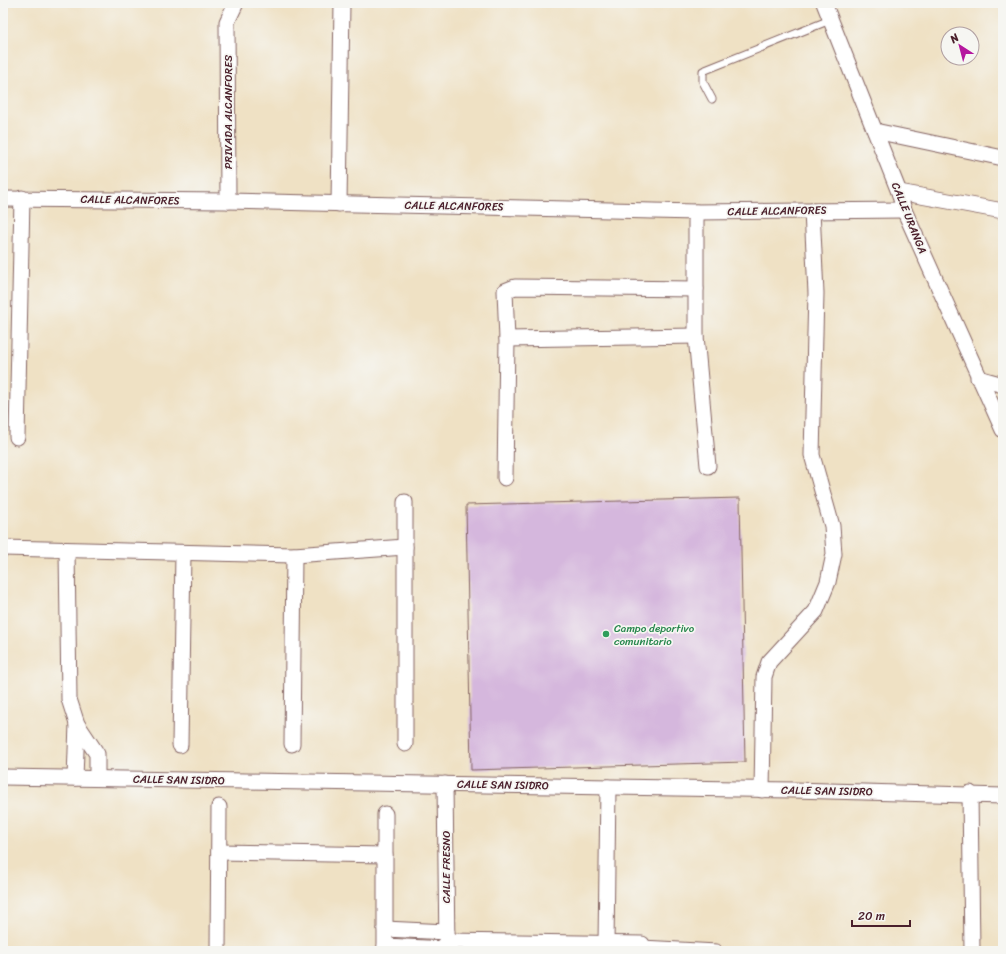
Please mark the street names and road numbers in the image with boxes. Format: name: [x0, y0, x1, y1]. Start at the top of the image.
street label: PRIVADA ALCANFORES: [219, 55, 238, 169]
street label: CALLE URANGA: [886, 179, 932, 257]
street label: CALLE ALCANFORES: [80, 190, 180, 210]
street label: CALLE ALCANFORES: [404, 196, 504, 216]
street label: CALLE ALCANFORES: [727, 201, 827, 221]
street label: CALLE SAN ISIDRO: [133, 770, 225, 790]
street label: CALLE SAN ISIDRO: [457, 775, 549, 795]
street label: CALLE SAN ISIDRO: [781, 781, 873, 801]
street label: CALLE FRESNO: [437, 831, 456, 903]

